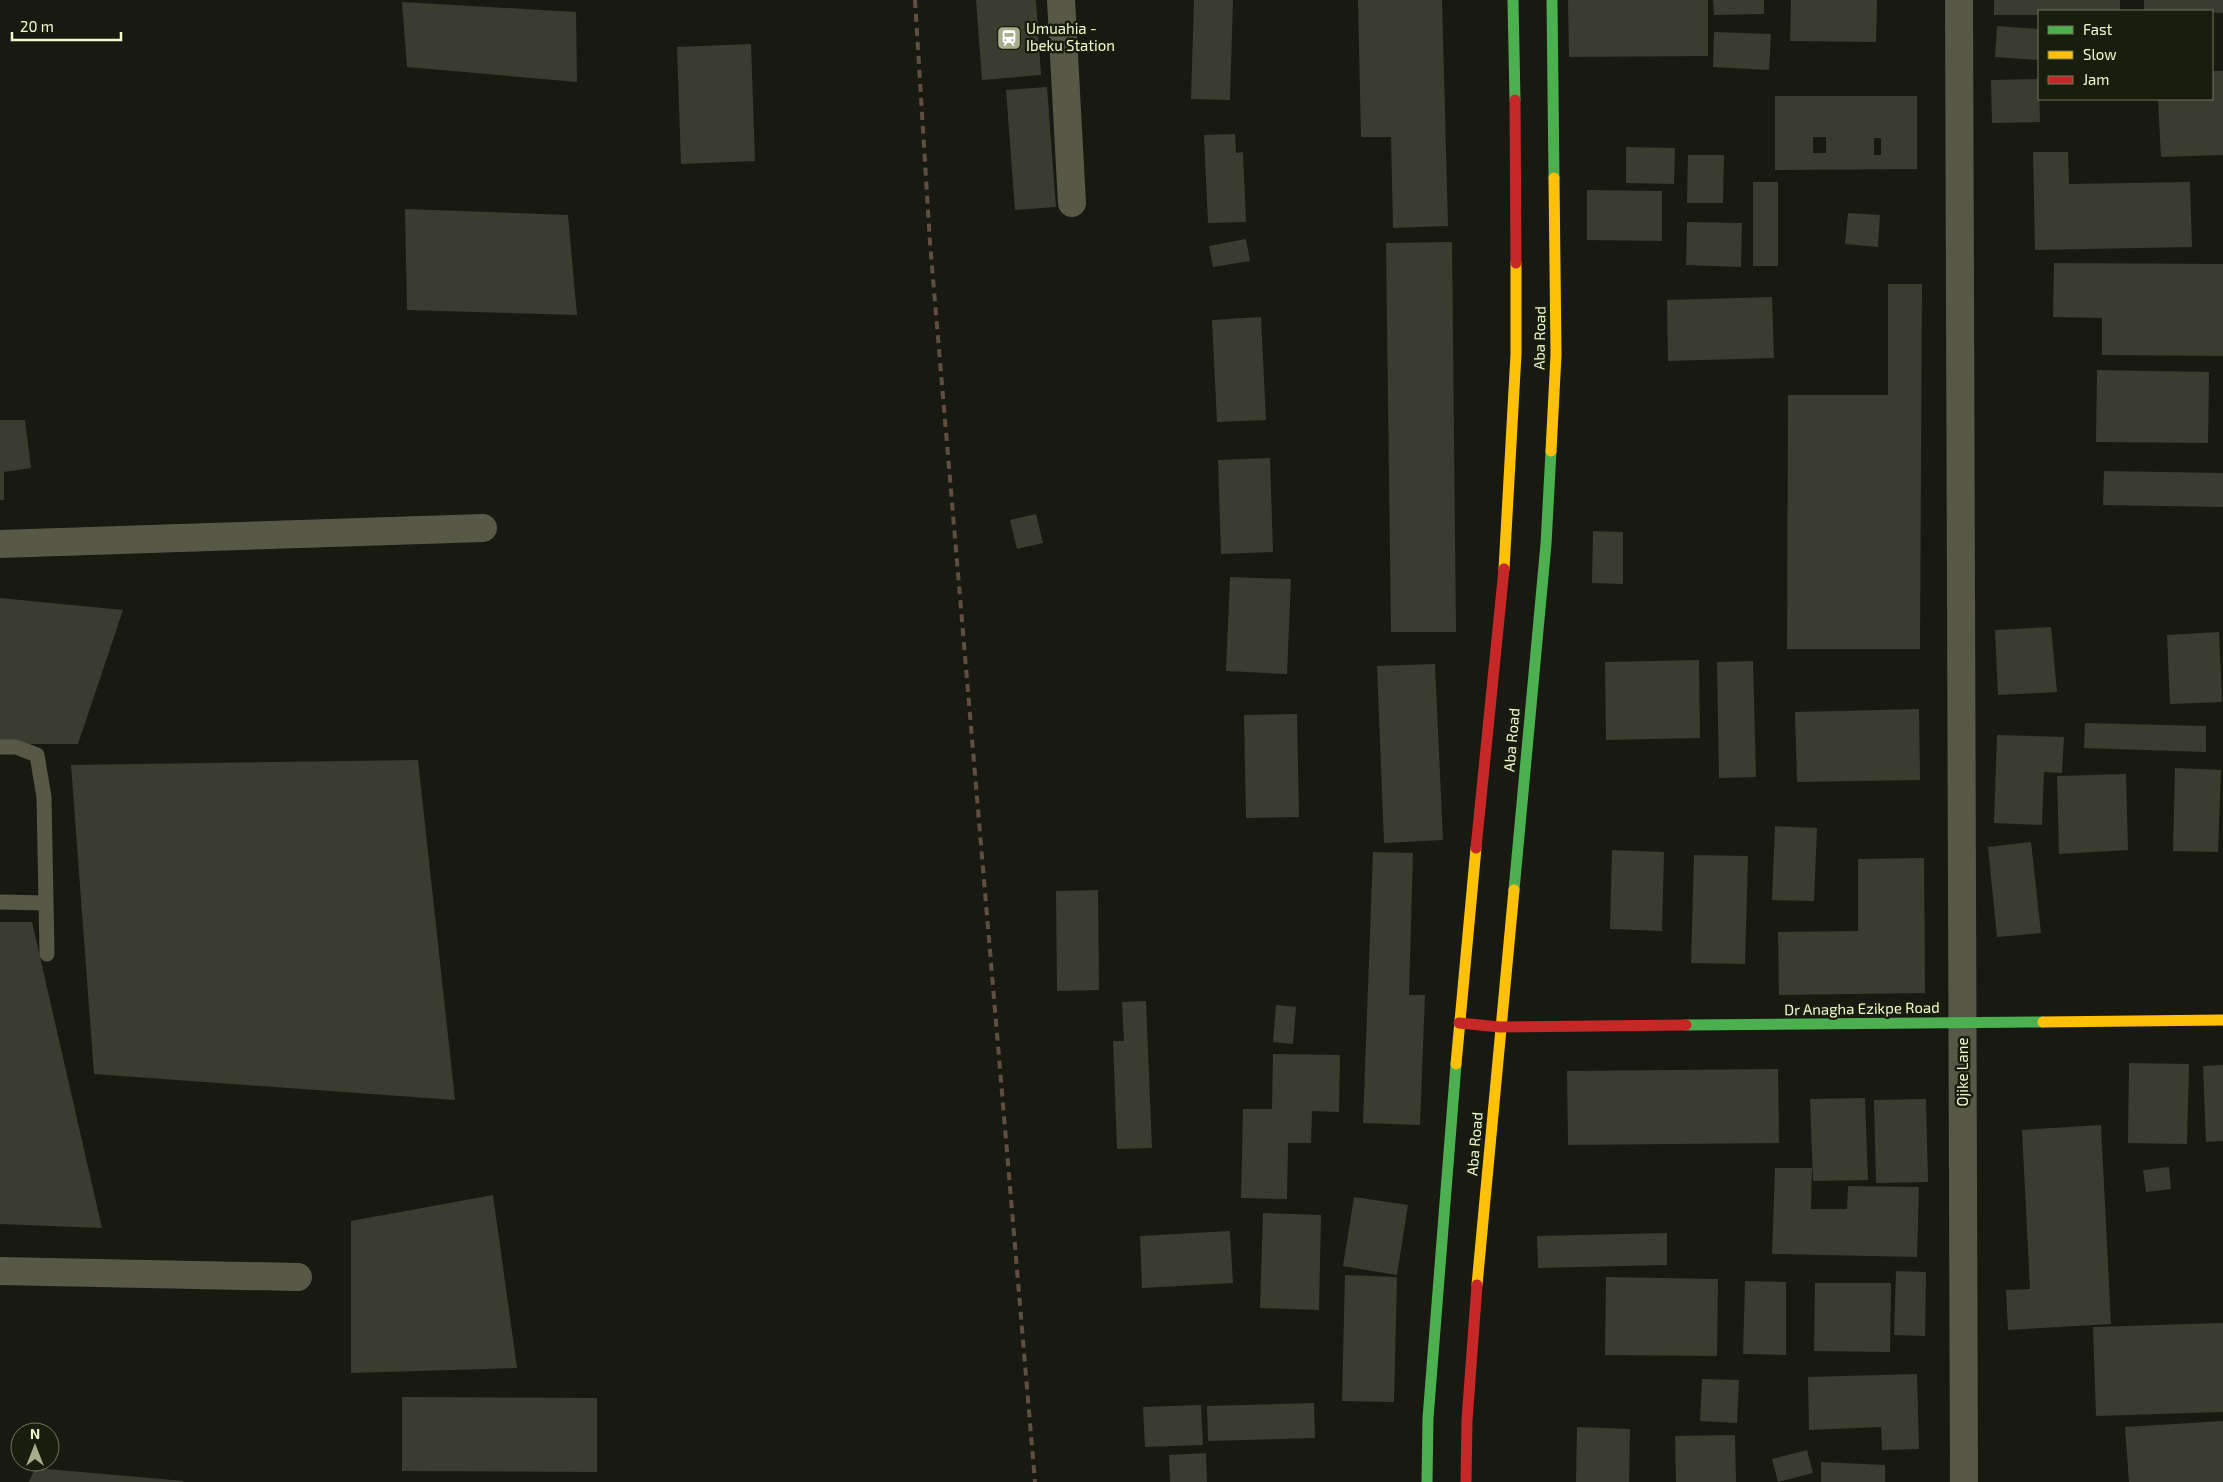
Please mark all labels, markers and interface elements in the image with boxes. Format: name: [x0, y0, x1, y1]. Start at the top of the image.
scale bar: [12, 10, 121, 42]
legend: [2038, 10, 2213, 100]
text: 20 m: [20, 17, 54, 35]
place label: Umuahia - Ibeku Station: [1026, 19, 1115, 54]
text: Fast: [2083, 20, 2113, 38]
station icon: Umuahia - Ibeku Station: [996, 25, 1022, 51]
text: Slow: [2083, 45, 2117, 63]
text: Jam: [2083, 70, 2109, 88]
street label: Aba Road: [1529, 306, 1549, 370]
street label: Aba Road: [1499, 707, 1523, 773]
street label: Dr Anagha Ezikpe Road: [1784, 998, 1940, 1018]
street label: Ojike Lane: [1953, 1037, 1972, 1107]
street label: Aba Road: [1462, 1111, 1486, 1177]
north arrow: [10, 1422, 60, 1472]
text: N: [30, 1425, 40, 1442]

